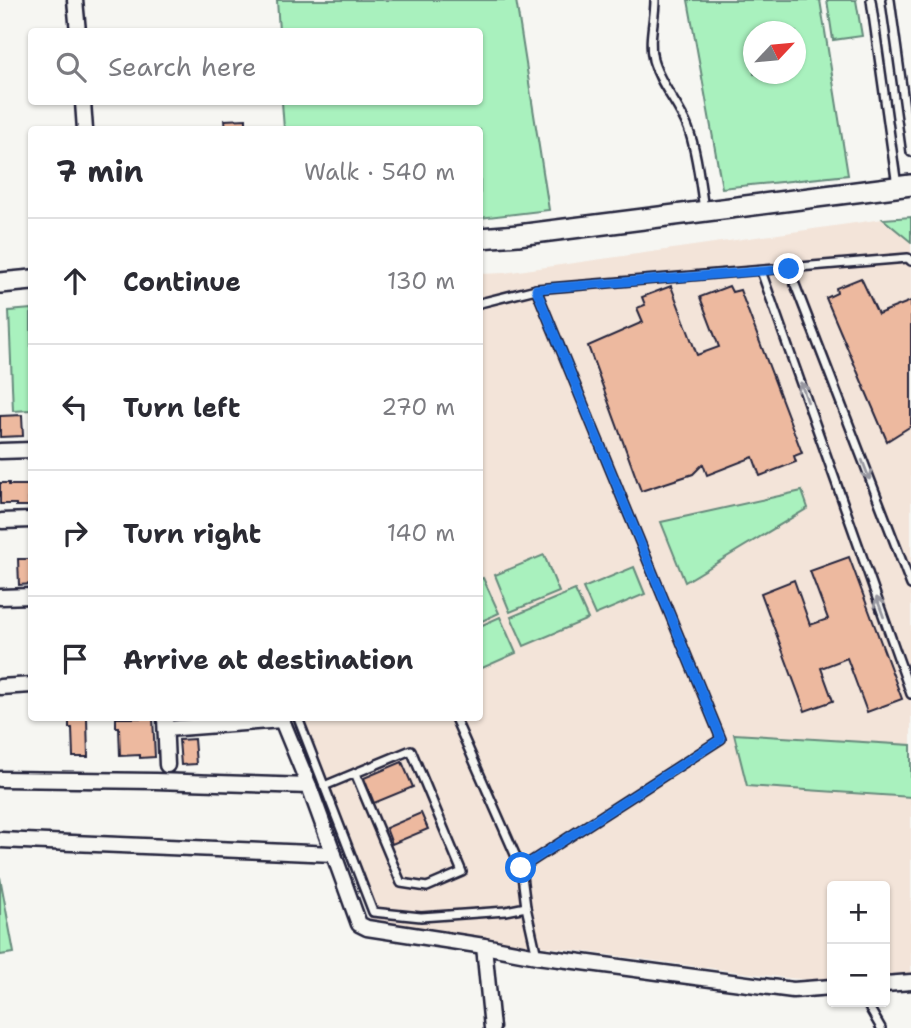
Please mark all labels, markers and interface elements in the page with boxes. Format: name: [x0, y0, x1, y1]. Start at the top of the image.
north arrow: [743, 21, 806, 84]
search box: [28, 28, 483, 105]
icon: search: [52, 48, 90, 86]
text: Search here: [108, 49, 257, 84]
text: 7 min: [56, 151, 143, 192]
text: Walk · 540 m: [304, 157, 455, 187]
route end: [773, 253, 804, 284]
icon: ahead: [56, 262, 94, 300]
text: Continue: [123, 264, 241, 299]
text: 130 m: [387, 266, 455, 296]
one-way arrow: [797, 382, 809, 404]
icon: left: [56, 388, 94, 426]
text: Turn left: [123, 390, 240, 425]
text: 270 m: [381, 392, 455, 422]
one-way arrow: [861, 458, 874, 480]
icon: right: [56, 514, 94, 552]
text: Turn right: [123, 516, 261, 551]
text: 140 m: [387, 518, 455, 548]
one-way arrow: [873, 596, 885, 618]
icon: arrive: [56, 640, 94, 678]
text: Arrive at destination: [123, 642, 413, 677]
route start: [505, 852, 536, 883]
map controls: [827, 881, 890, 1007]
button: +: [827, 881, 890, 944]
button: −: [827, 944, 890, 1007]

